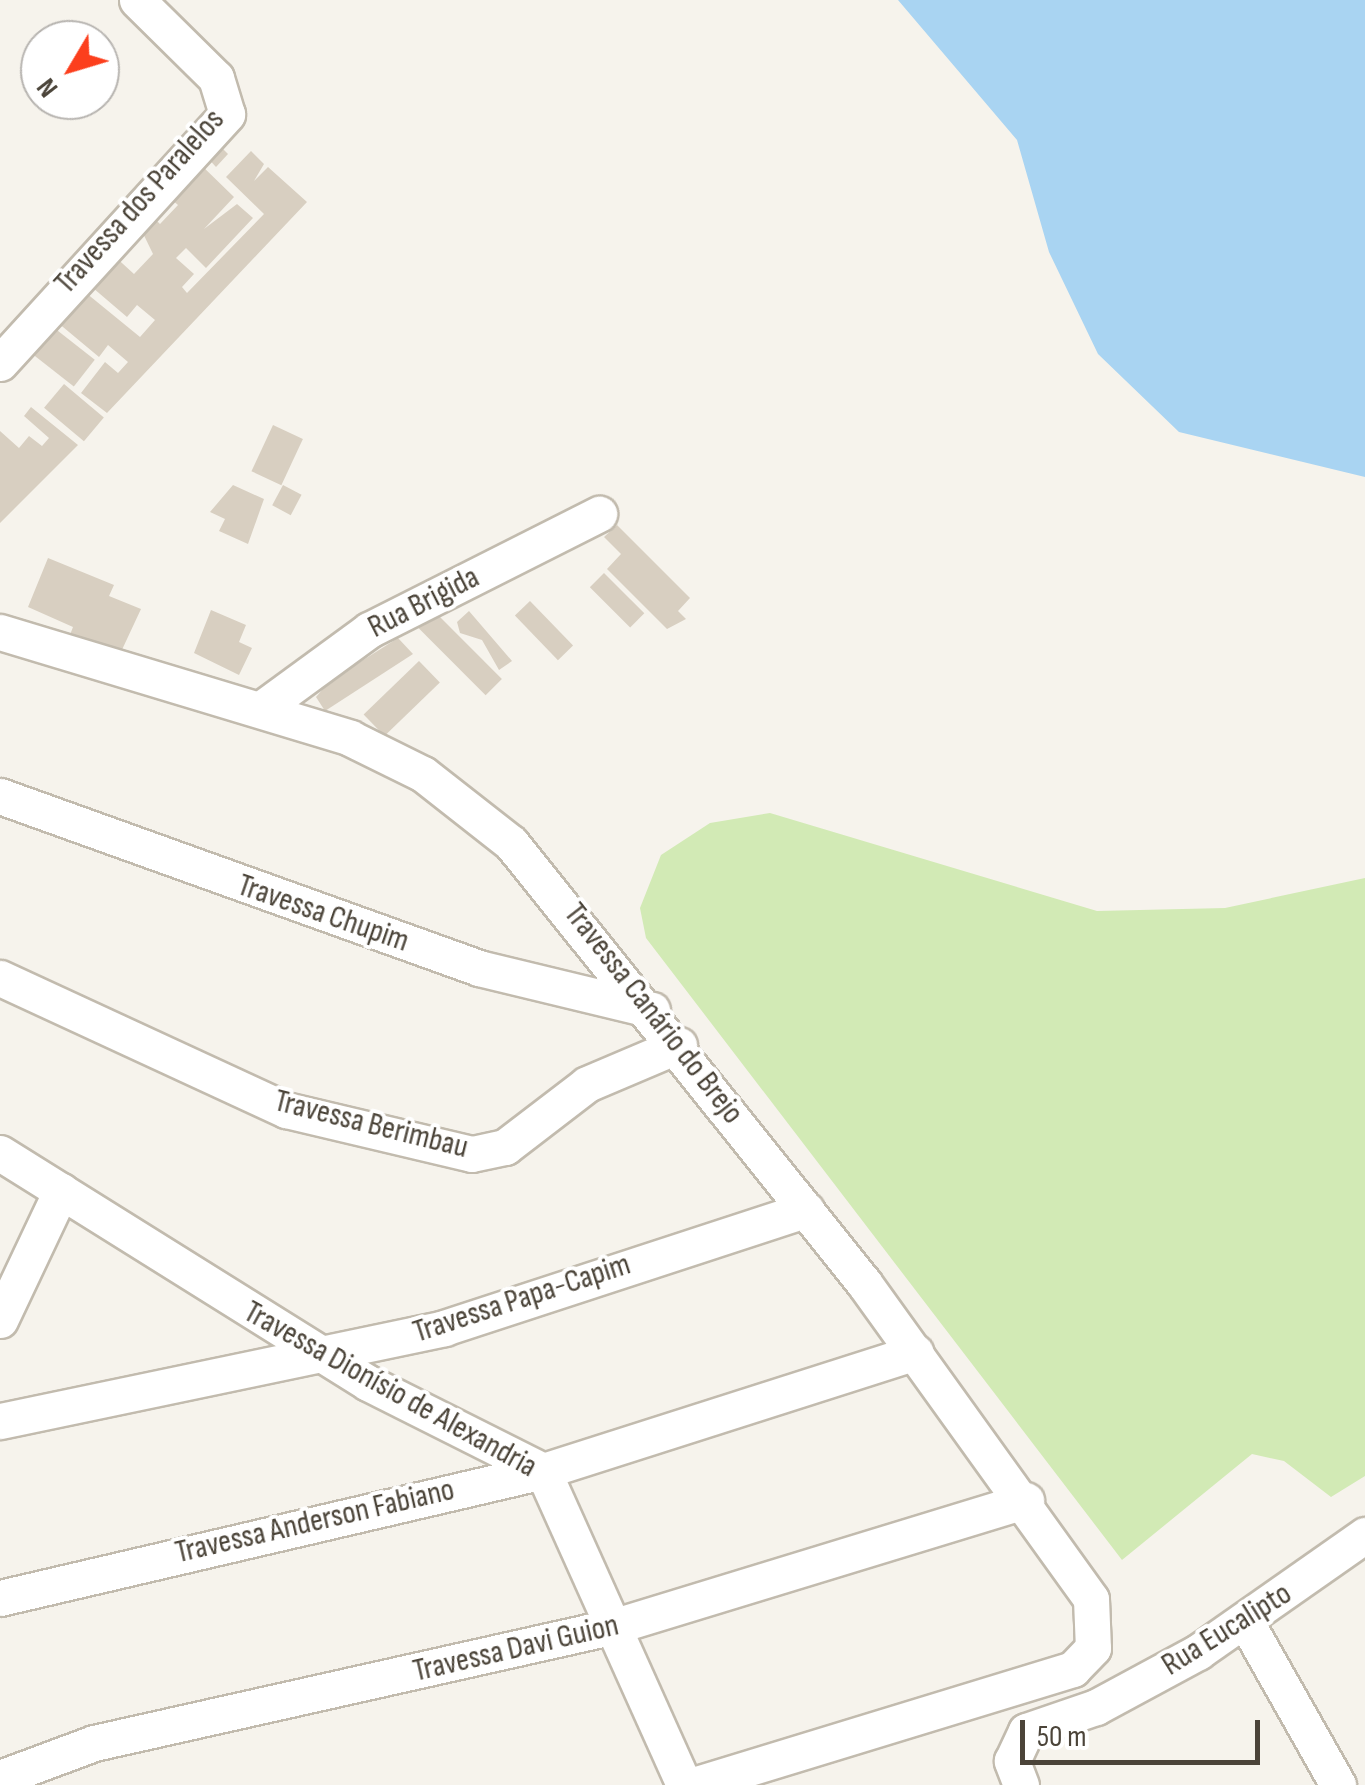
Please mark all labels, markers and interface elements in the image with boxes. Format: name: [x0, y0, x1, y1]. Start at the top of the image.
north arrow: [20, 20, 120, 120]
text: N: [30, 72, 65, 104]
street label: Travessa dos Paralelos: [47, 102, 233, 302]
street label: Rua Brigida: [362, 559, 486, 647]
street label: Travessa Chupim: [232, 867, 414, 961]
street label: Travessa Canário do Brejo: [555, 896, 751, 1132]
street label: Travessa Berimbau: [270, 1082, 472, 1168]
street label: Travessa Papa-Capim: [409, 1246, 635, 1352]
street label: Travessa Dionísio de Alexandria: [237, 1293, 543, 1487]
street label: Travessa Anderson Fabiano: [172, 1471, 458, 1573]
street label: Rua Eucalipto: [1155, 1575, 1299, 1685]
street label: Travessa Davi Guion: [410, 1607, 622, 1691]
scale bar: [1025, 1700, 1265, 1762]
text: 50 m: [1037, 1719, 1086, 1755]

